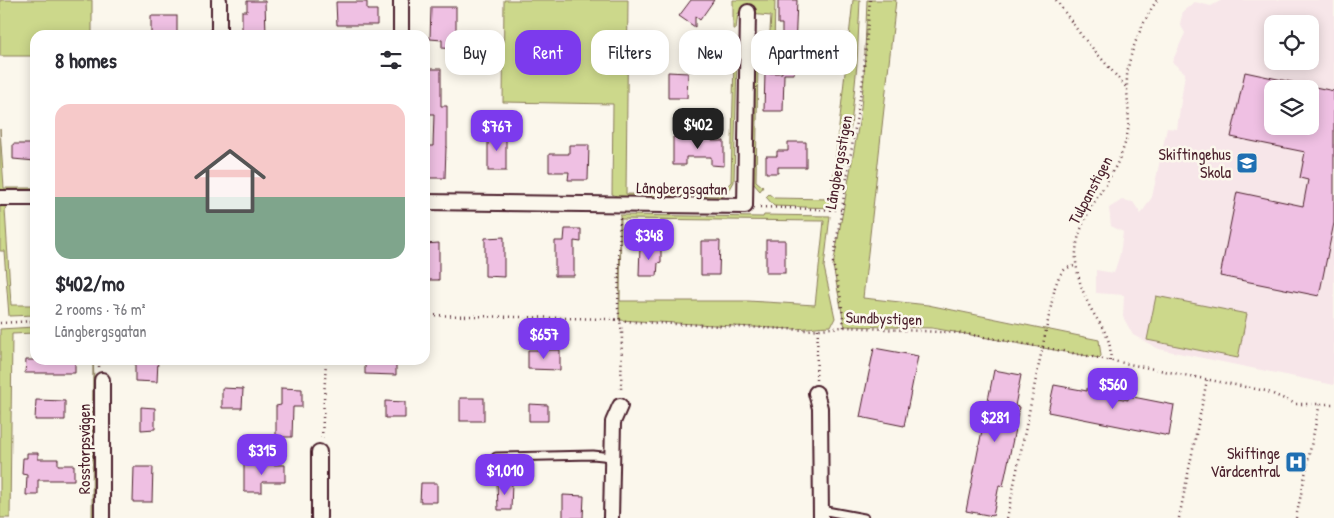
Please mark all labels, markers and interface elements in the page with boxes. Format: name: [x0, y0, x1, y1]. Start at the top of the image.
map controls: [1264, 15, 1319, 135]
button: locate: [1264, 15, 1319, 70]
chip: Buy: [445, 30, 505, 75]
chip: Rent: [515, 30, 581, 75]
chip: Filters: [591, 30, 669, 75]
chip: New: [679, 30, 741, 75]
chip: Apartment: [751, 30, 857, 75]
text: 8 homes: [55, 46, 117, 75]
icon: filters: [377, 46, 405, 74]
button: layers: [1264, 80, 1319, 135]
pin: $402: [668, 108, 728, 150]
pin: $767: [467, 110, 527, 152]
text: $402: [684, 113, 712, 135]
street label: Långbergsstigen: [819, 113, 857, 211]
text: $767: [482, 115, 512, 137]
icon: home: [185, 136, 275, 226]
place label: Skiftingehus Skola: [1159, 143, 1231, 183]
school or university icon: Skiftingehus Skola: [1235, 151, 1259, 175]
street label: Tulpanstigen: [1063, 152, 1117, 228]
street label: Långbergsgatan: [636, 176, 728, 200]
pin: $348: [619, 218, 679, 261]
text: $348: [635, 224, 663, 246]
text: $402/mo: [55, 269, 124, 298]
text: 2 rooms · 76 m²: [55, 298, 145, 320]
street label: Sundbystigen: [845, 306, 923, 330]
pin: $657: [514, 318, 574, 360]
text: Långbergsgatan: [55, 320, 146, 342]
text: $657: [529, 323, 559, 345]
pin: $560: [1083, 368, 1143, 410]
text: $560: [1099, 373, 1127, 395]
pin: $281: [965, 400, 1025, 443]
street label: Rosstorpsvägen: [73, 404, 95, 494]
text: $281: [981, 406, 1009, 428]
pin: $315: [232, 434, 292, 476]
text: $315: [248, 439, 276, 461]
place label: Skiftinge Vårdcentral: [1210, 442, 1281, 482]
hospital icon: Skiftinge Vårdcentral: [1284, 450, 1308, 474]
pin: $1,010: [464, 454, 546, 496]
text: $1,010: [486, 459, 524, 481]

